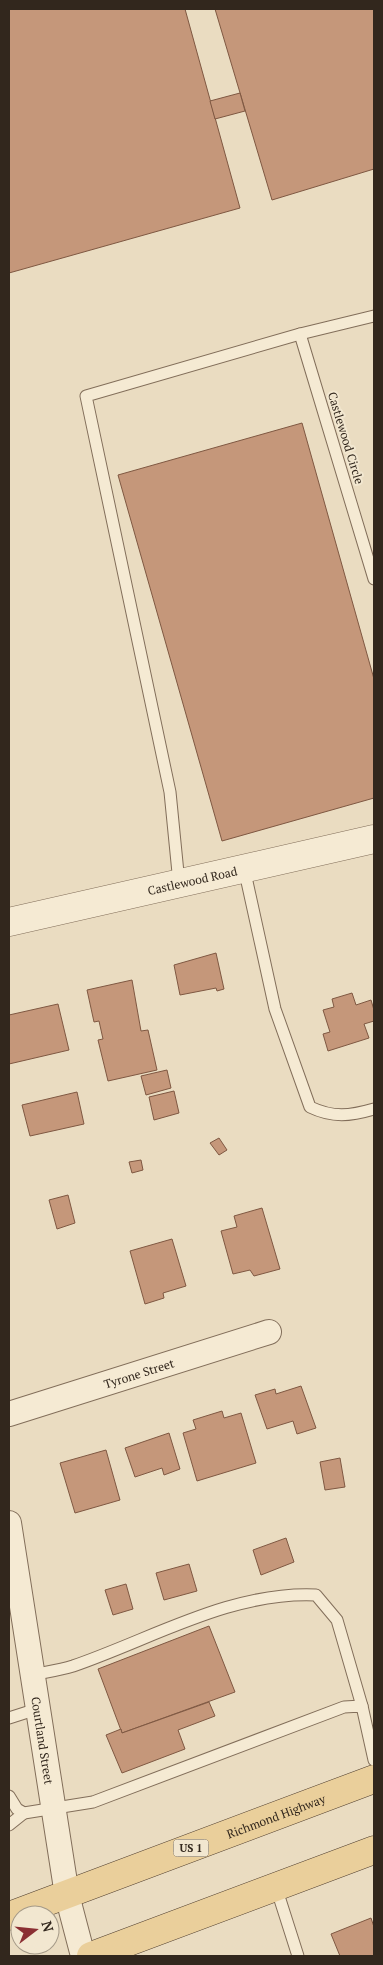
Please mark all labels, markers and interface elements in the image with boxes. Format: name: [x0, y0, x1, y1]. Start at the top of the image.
street label: Castlewood Circle: [325, 390, 367, 486]
street label: Castlewood Road: [146, 863, 239, 898]
street label: Tyrone Street: [102, 1355, 176, 1391]
street label: Courtland Street: [29, 1695, 57, 1786]
street label: Richmond Highway: [224, 1790, 328, 1841]
road number: US 1: [174, 1840, 208, 1856]
north arrow: [10, 1905, 60, 1955]
text: N: [37, 1919, 59, 1934]

